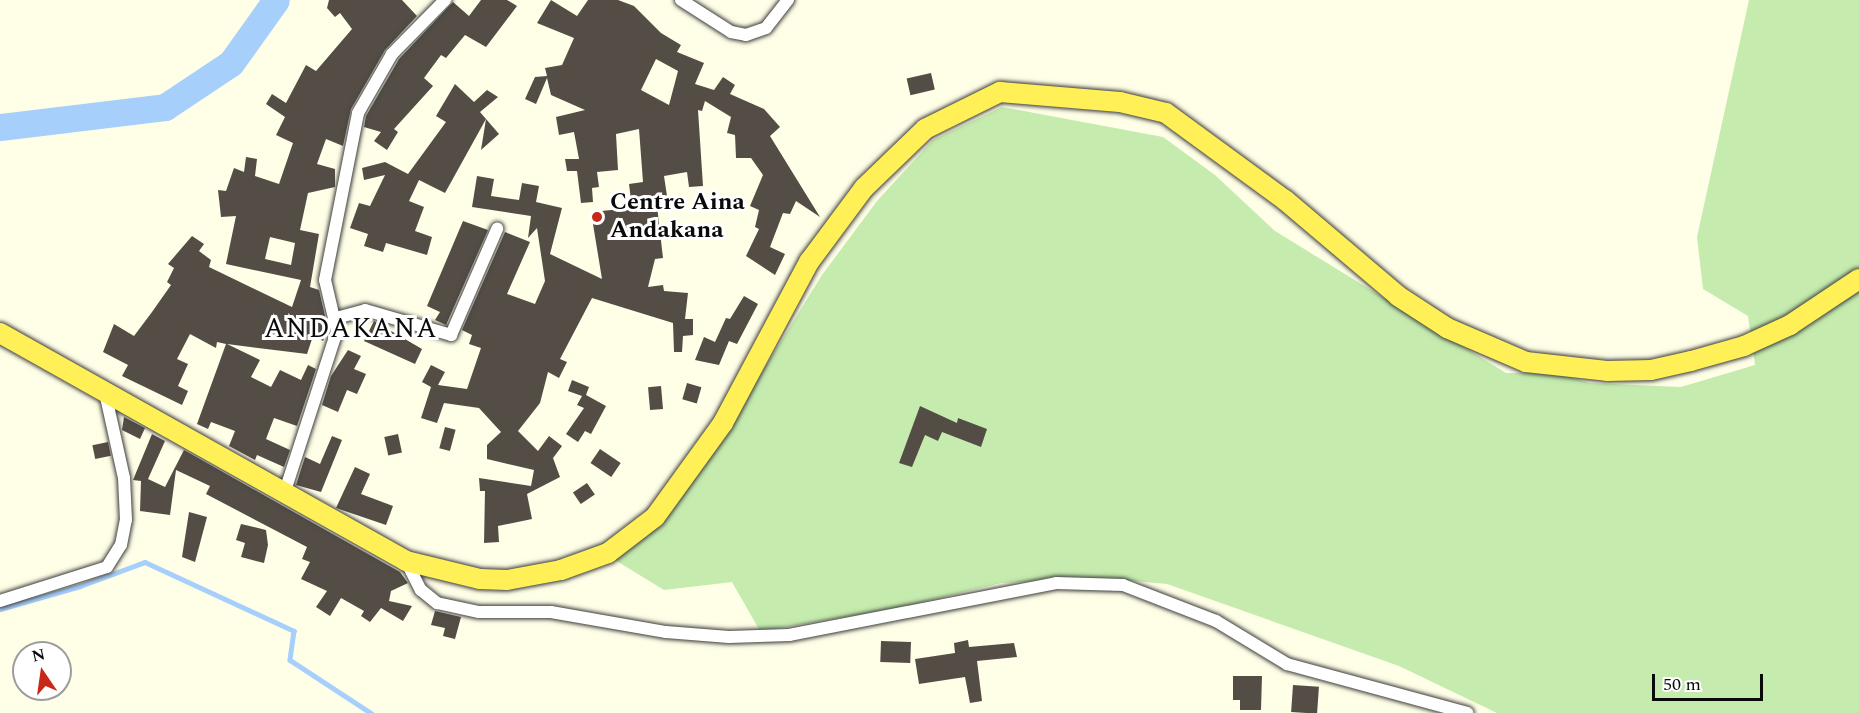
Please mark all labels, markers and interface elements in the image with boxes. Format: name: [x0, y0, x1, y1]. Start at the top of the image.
place label: Centre Aina Andakana: [610, 189, 745, 245]
marker: Centre Aina Andakana: [588, 208, 606, 226]
district label: ANDAKANA: [264, 314, 438, 346]
north arrow: [12, 641, 72, 701]
text: N: [29, 642, 47, 669]
scale bar: [1655, 662, 1766, 700]
text: 50 m: [1663, 671, 1701, 698]

